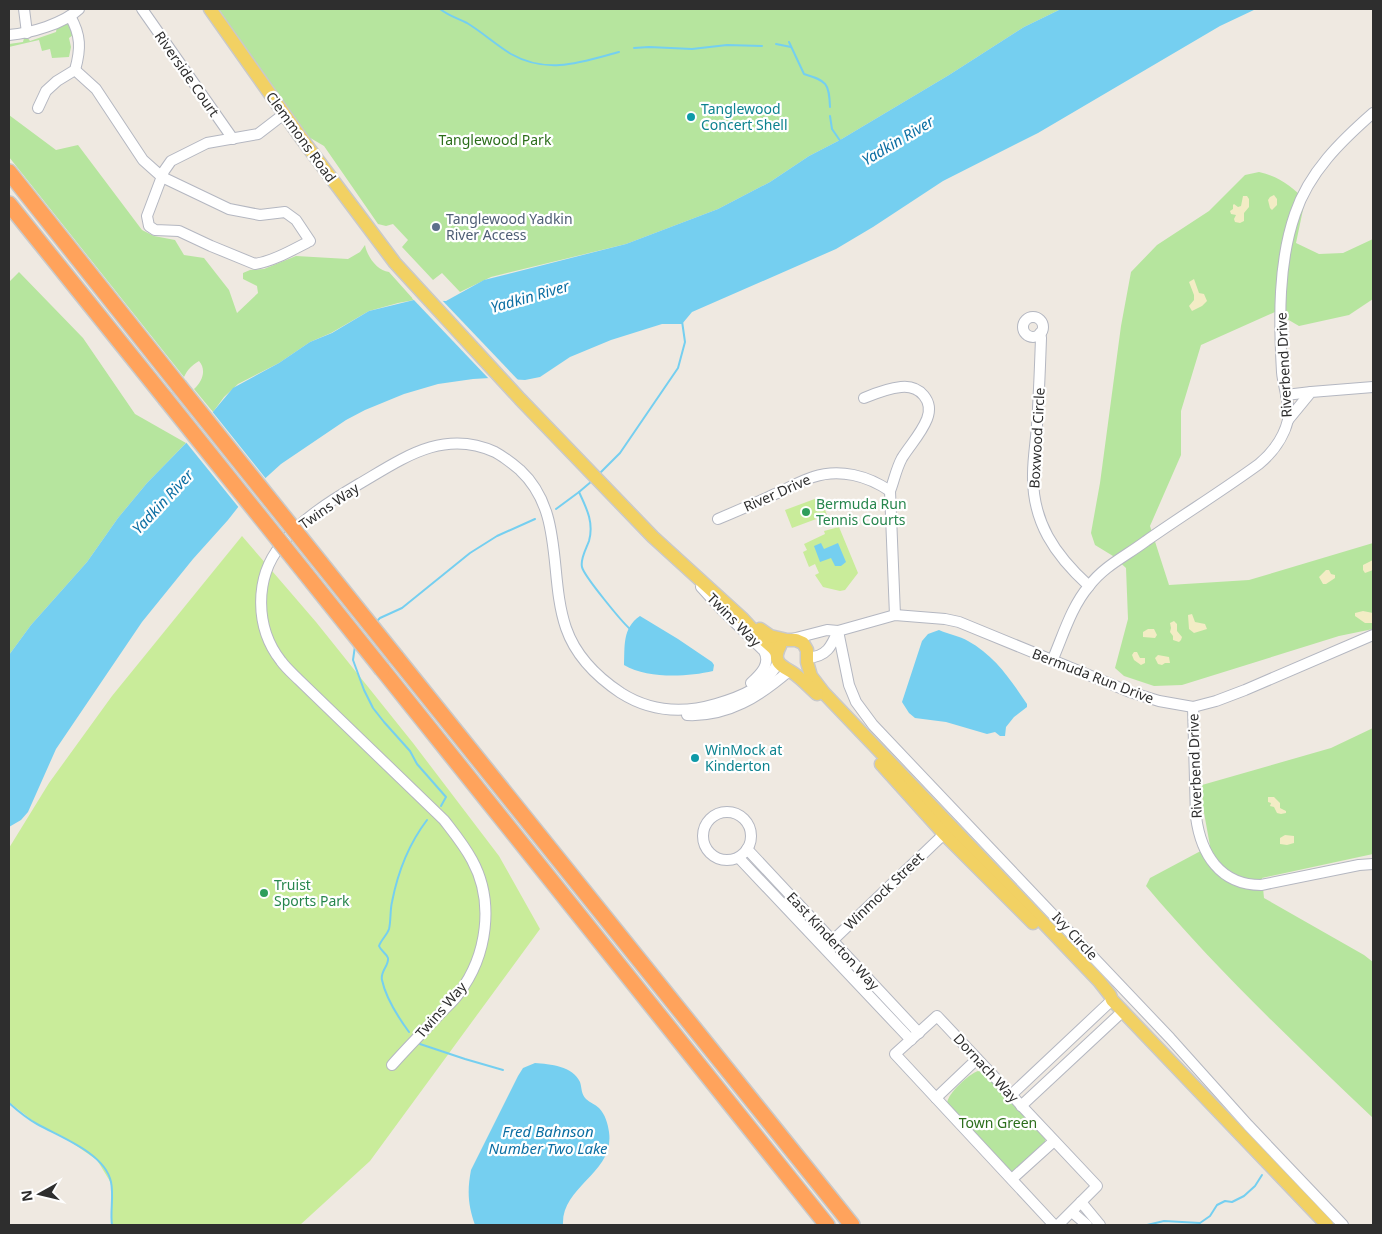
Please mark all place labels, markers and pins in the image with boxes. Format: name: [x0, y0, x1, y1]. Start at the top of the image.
place label: Tanglewood Concert Shell: [701, 99, 788, 134]
marker: Tanglewood Concert Shell: [685, 111, 697, 123]
place label: Tanglewood Yadkin River Access: [446, 209, 573, 244]
marker: Tanglewood Yadkin River Access: [430, 221, 442, 233]
place label: Bermuda Run Tennis Courts: [816, 494, 907, 529]
marker: Bermuda Run Tennis Courts: [800, 506, 812, 518]
place label: WinMock at Kinderton: [705, 740, 782, 775]
marker: WinMock at Kinderton: [689, 752, 701, 764]
place label: Truist Sports Park: [274, 875, 350, 910]
marker: Truist Sports Park: [258, 887, 270, 899]

